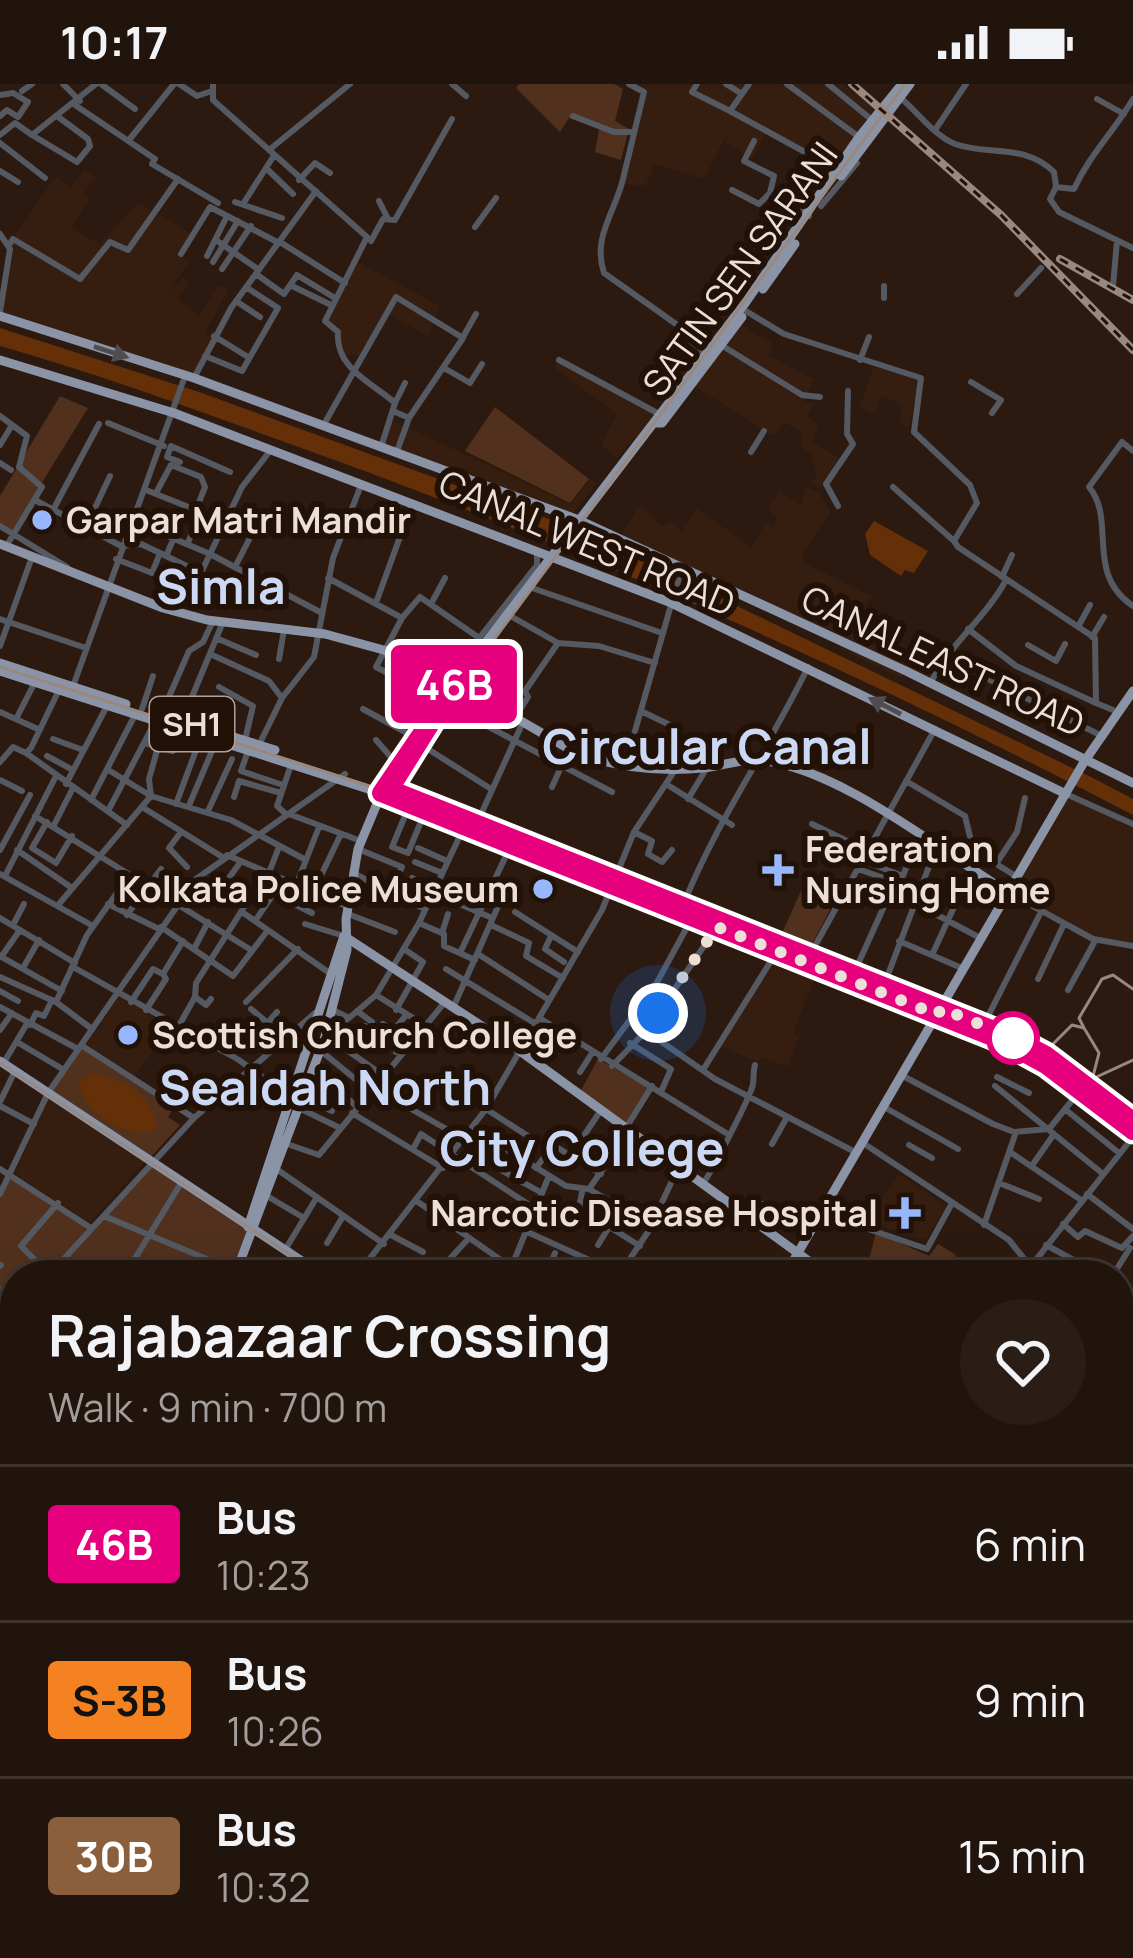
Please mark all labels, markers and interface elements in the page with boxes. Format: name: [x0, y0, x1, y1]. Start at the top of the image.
text: 10:17: [60, 11, 168, 73]
street label: SATIN SEN SARANI: [631, 132, 848, 406]
one-way arrow: [93, 343, 130, 362]
street label: CANAL WEST ROAD: [432, 458, 743, 627]
place label: Garpar Matri Mandir: [66, 495, 411, 544]
marker: Garpar Matri Mandir: [29, 507, 55, 533]
district label: Simla: [156, 553, 286, 618]
street label: CANAL EAST ROAD: [794, 574, 1092, 748]
line badge: 46B: [385, 645, 523, 723]
text: 46B: [415, 655, 493, 713]
one-way arrow: [868, 696, 903, 717]
road number: SH1: [150, 697, 234, 751]
district label: Circular Canal: [542, 713, 872, 778]
place label: Federation Nursing Home: [805, 824, 1050, 914]
marker: Federation Nursing Home: [762, 854, 794, 886]
place label: Kolkata Police Museum: [118, 864, 519, 913]
marker: Kolkata Police Museum: [530, 876, 556, 902]
your location: [628, 983, 688, 1043]
place label: Scottish Church College: [152, 1010, 577, 1059]
unlabelled marker: [988, 1013, 1038, 1063]
marker: Scottish Church College: [115, 1022, 141, 1048]
district label: Sealdah North: [159, 1054, 491, 1119]
district label: City College: [440, 1115, 724, 1180]
place label: Narcotic Disease Hospital: [430, 1188, 878, 1237]
marker: Narcotic Disease Hospital: [889, 1197, 921, 1229]
text: Rajabazaar Crossing: [48, 1296, 611, 1374]
button: heart: [960, 1299, 1086, 1425]
text: Walk · 9 min · 700 m: [48, 1380, 387, 1434]
text: Bus: [216, 1486, 297, 1548]
text: 6 min: [974, 1513, 1086, 1575]
text: 46B: [75, 1515, 153, 1573]
text: 10:23: [216, 1548, 310, 1602]
text: Bus: [227, 1642, 307, 1704]
text: 9 min: [974, 1669, 1086, 1731]
text: S-3B: [72, 1671, 167, 1729]
text: 10:26: [227, 1704, 324, 1758]
text: Bus: [216, 1798, 297, 1860]
text: 15 min: [958, 1825, 1086, 1887]
text: 30B: [75, 1827, 153, 1885]
text: 10:32: [216, 1860, 310, 1914]

